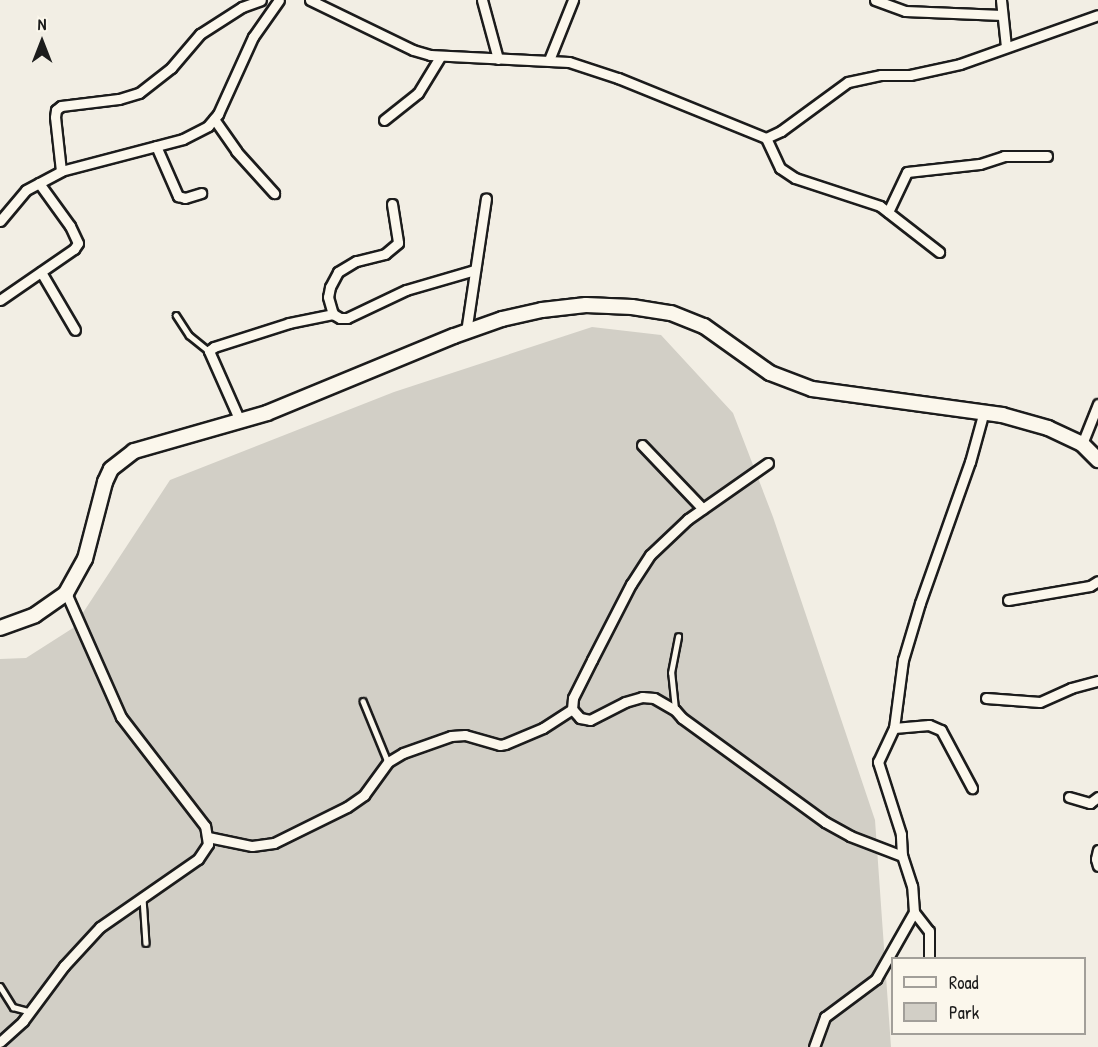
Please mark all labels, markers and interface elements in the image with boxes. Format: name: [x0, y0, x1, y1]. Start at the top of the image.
north arrow: [12, 12, 72, 72]
text: N: [38, 13, 46, 35]
legend: [891, 957, 1086, 1035]
text: Road: [949, 970, 979, 995]
text: Park: [949, 1000, 979, 1025]

